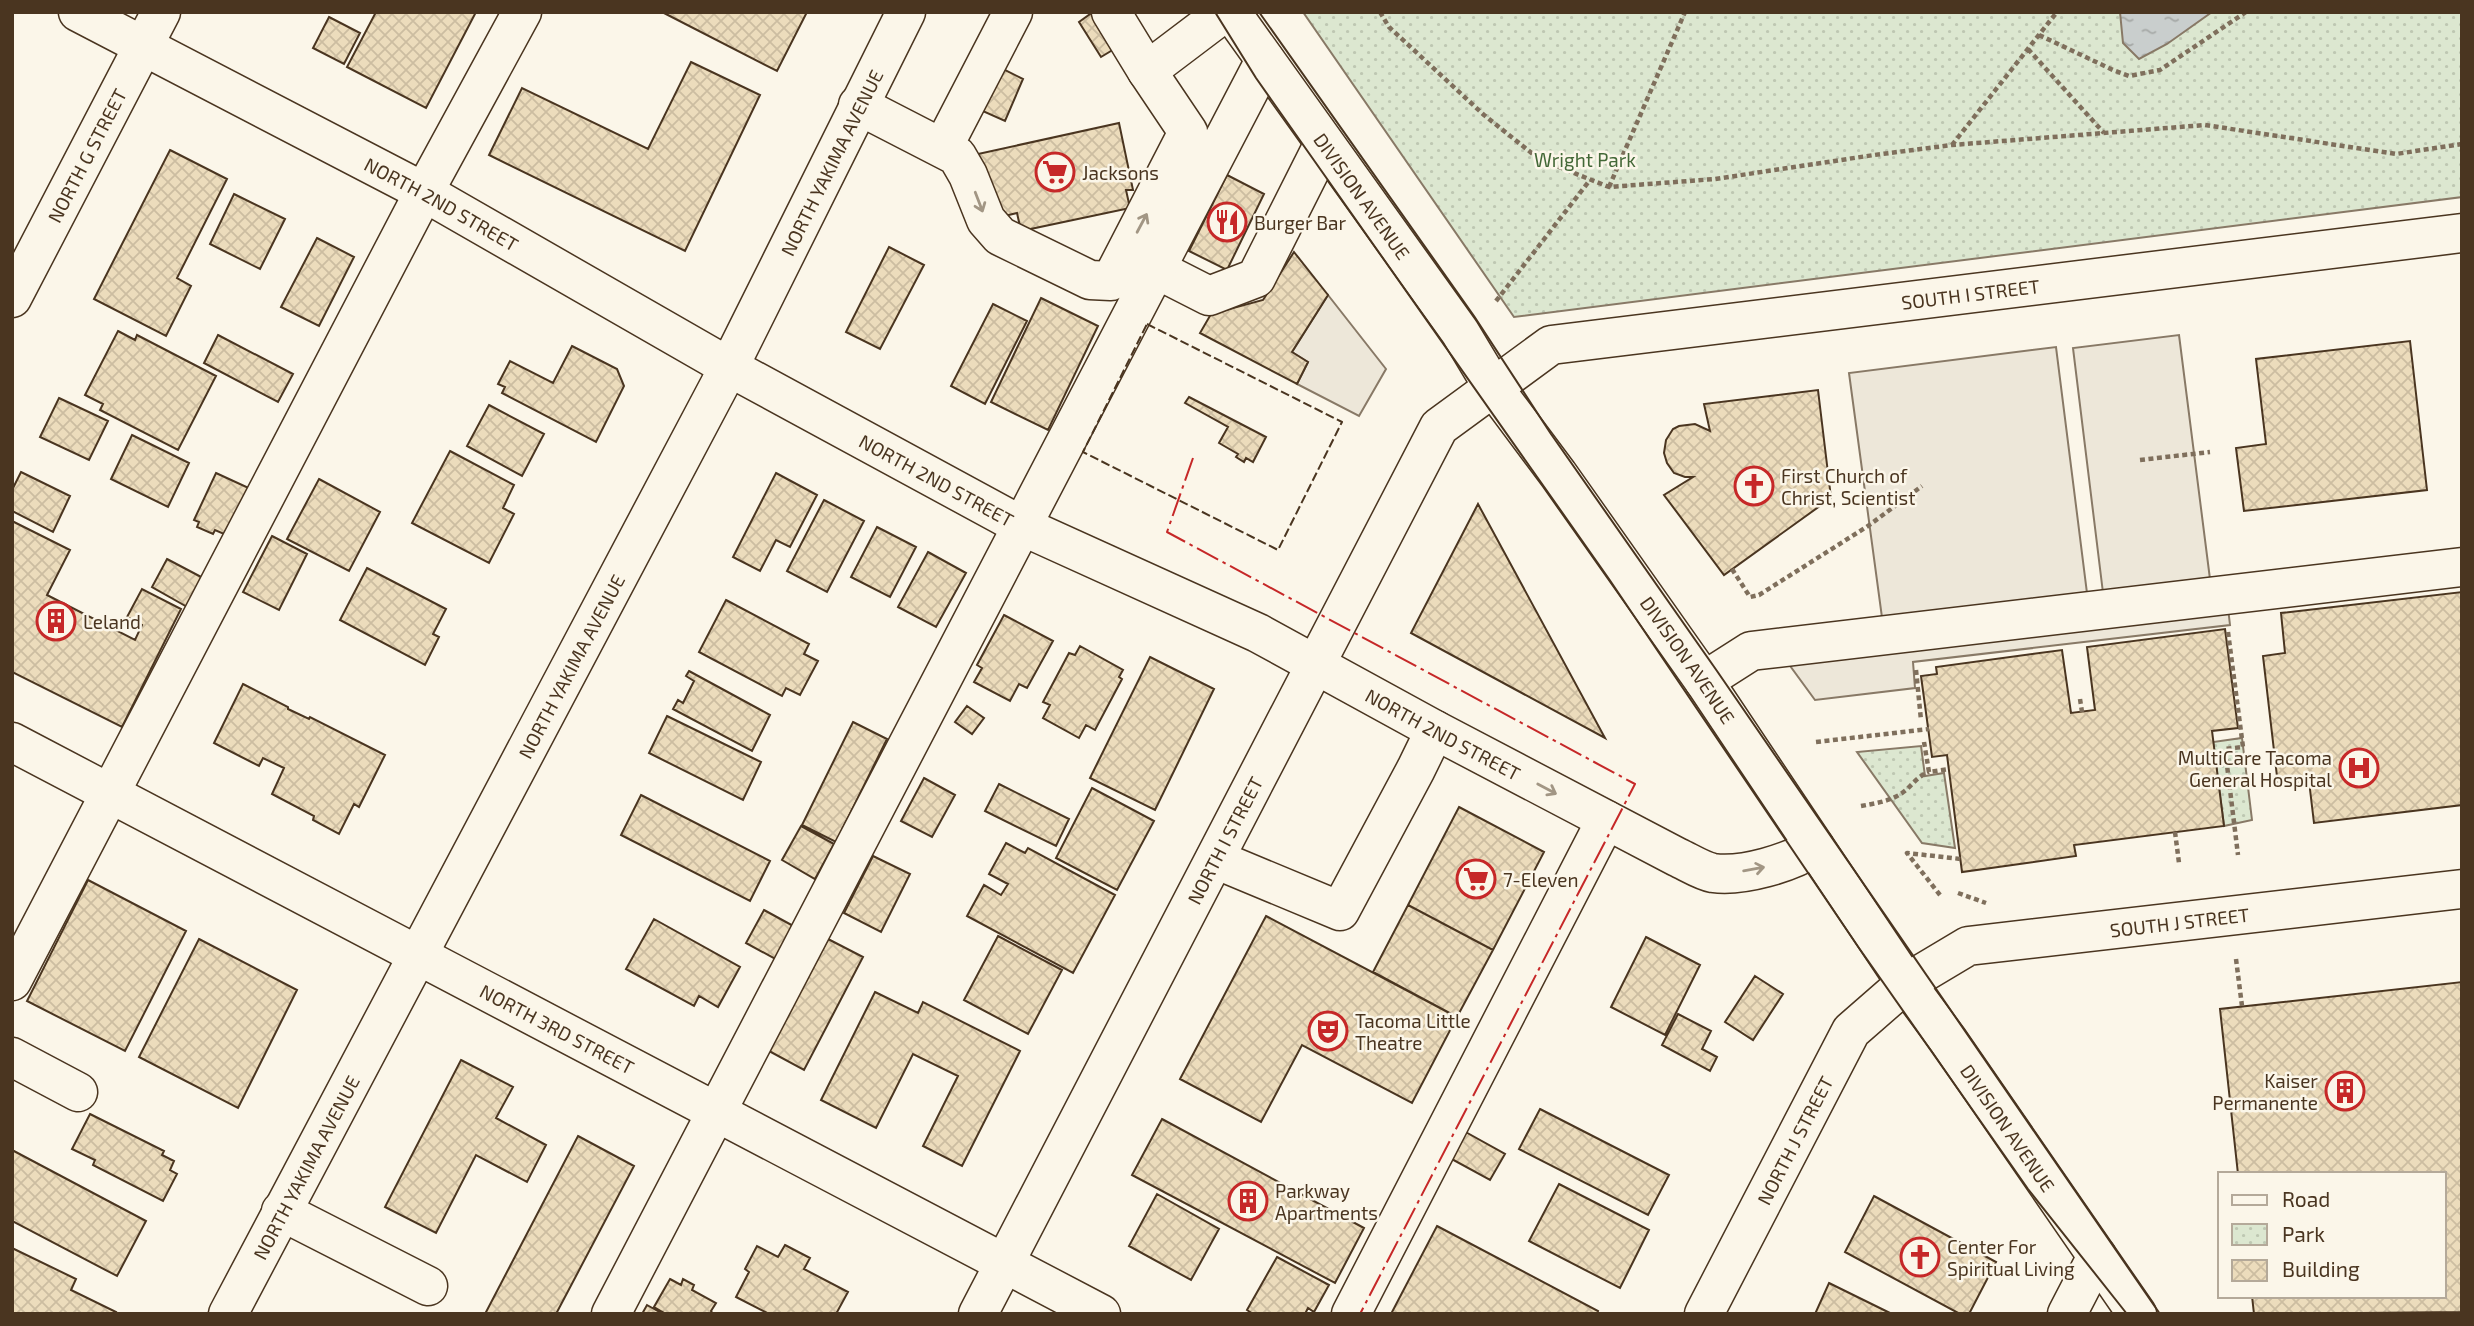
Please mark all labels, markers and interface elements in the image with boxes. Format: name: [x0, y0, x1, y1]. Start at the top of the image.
street label: NORTH YAKIMA AVENUE: [775, 66, 887, 259]
street label: NORTH G STREET: [42, 84, 131, 226]
street label: DIVISION AVENUE: [1310, 128, 1415, 263]
park label: Wright Park: [1534, 148, 1636, 171]
supermarket icon: Jacksons: [1034, 151, 1076, 193]
street label: NORTH 2ND STREET: [361, 152, 523, 255]
place label: Jacksons: [1082, 161, 1159, 184]
one-way arrow: [974, 191, 986, 213]
restaurant icon: Burger Bar: [1206, 201, 1248, 243]
place label: Burger Bar: [1254, 211, 1347, 234]
one-way arrow: [1136, 213, 1149, 234]
street label: SOUTH I STREET: [1900, 274, 2041, 313]
street label: NORTH 2ND STREET: [855, 428, 1018, 531]
place label: First Church of Christ, Scientist: [1781, 464, 1915, 509]
church icon: First Church of Christ, Scientist: [1733, 465, 1775, 507]
street label: NORTH YAKIMA AVENUE: [513, 570, 629, 762]
street label: DIVISION AVENUE: [1636, 591, 1740, 728]
building icon: Leland: [35, 600, 77, 642]
place label: Leland: [83, 610, 141, 633]
street label: NORTH 2ND STREET: [1362, 683, 1525, 784]
place label: MultiCare Tacoma General Hospital: [2178, 746, 2332, 791]
hospital icon: MultiCare Tacoma General Hospital: [2338, 747, 2380, 789]
street label: NORTH I STREET: [1182, 772, 1267, 908]
one-way arrow: [1536, 783, 1557, 797]
supermarket icon: 7-Eleven: [1455, 858, 1497, 900]
one-way arrow: [1742, 862, 1765, 875]
place label: 7-Eleven: [1503, 868, 1579, 891]
street label: SOUTH J STREET: [2109, 902, 2250, 941]
street label: NORTH 3RD STREET: [476, 979, 638, 1078]
place label: Tacoma Little Theatre: [1355, 1009, 1471, 1054]
theatre icon: Tacoma Little Theatre: [1307, 1010, 1349, 1052]
street label: DIVISION AVENUE: [1956, 1059, 2060, 1196]
place label: Kaiser Permanente: [2212, 1069, 2318, 1114]
building icon: Kaiser Permanente: [2324, 1070, 2366, 1112]
street label: NORTH YAKIMA AVENUE: [248, 1071, 364, 1263]
street label: NORTH J STREET: [1751, 1072, 1837, 1208]
legend: [2218, 1172, 2446, 1298]
place label: Parkway Apartments: [1275, 1179, 1378, 1224]
building icon: Parkway Apartments: [1227, 1180, 1269, 1222]
text: Road: [2282, 1186, 2330, 1211]
text: Park: [2282, 1221, 2325, 1246]
place label: Center For Spiritual Living: [1947, 1235, 2075, 1280]
church icon: Center For Spiritual Living: [1899, 1236, 1941, 1278]
text: Building: [2282, 1256, 2360, 1281]

